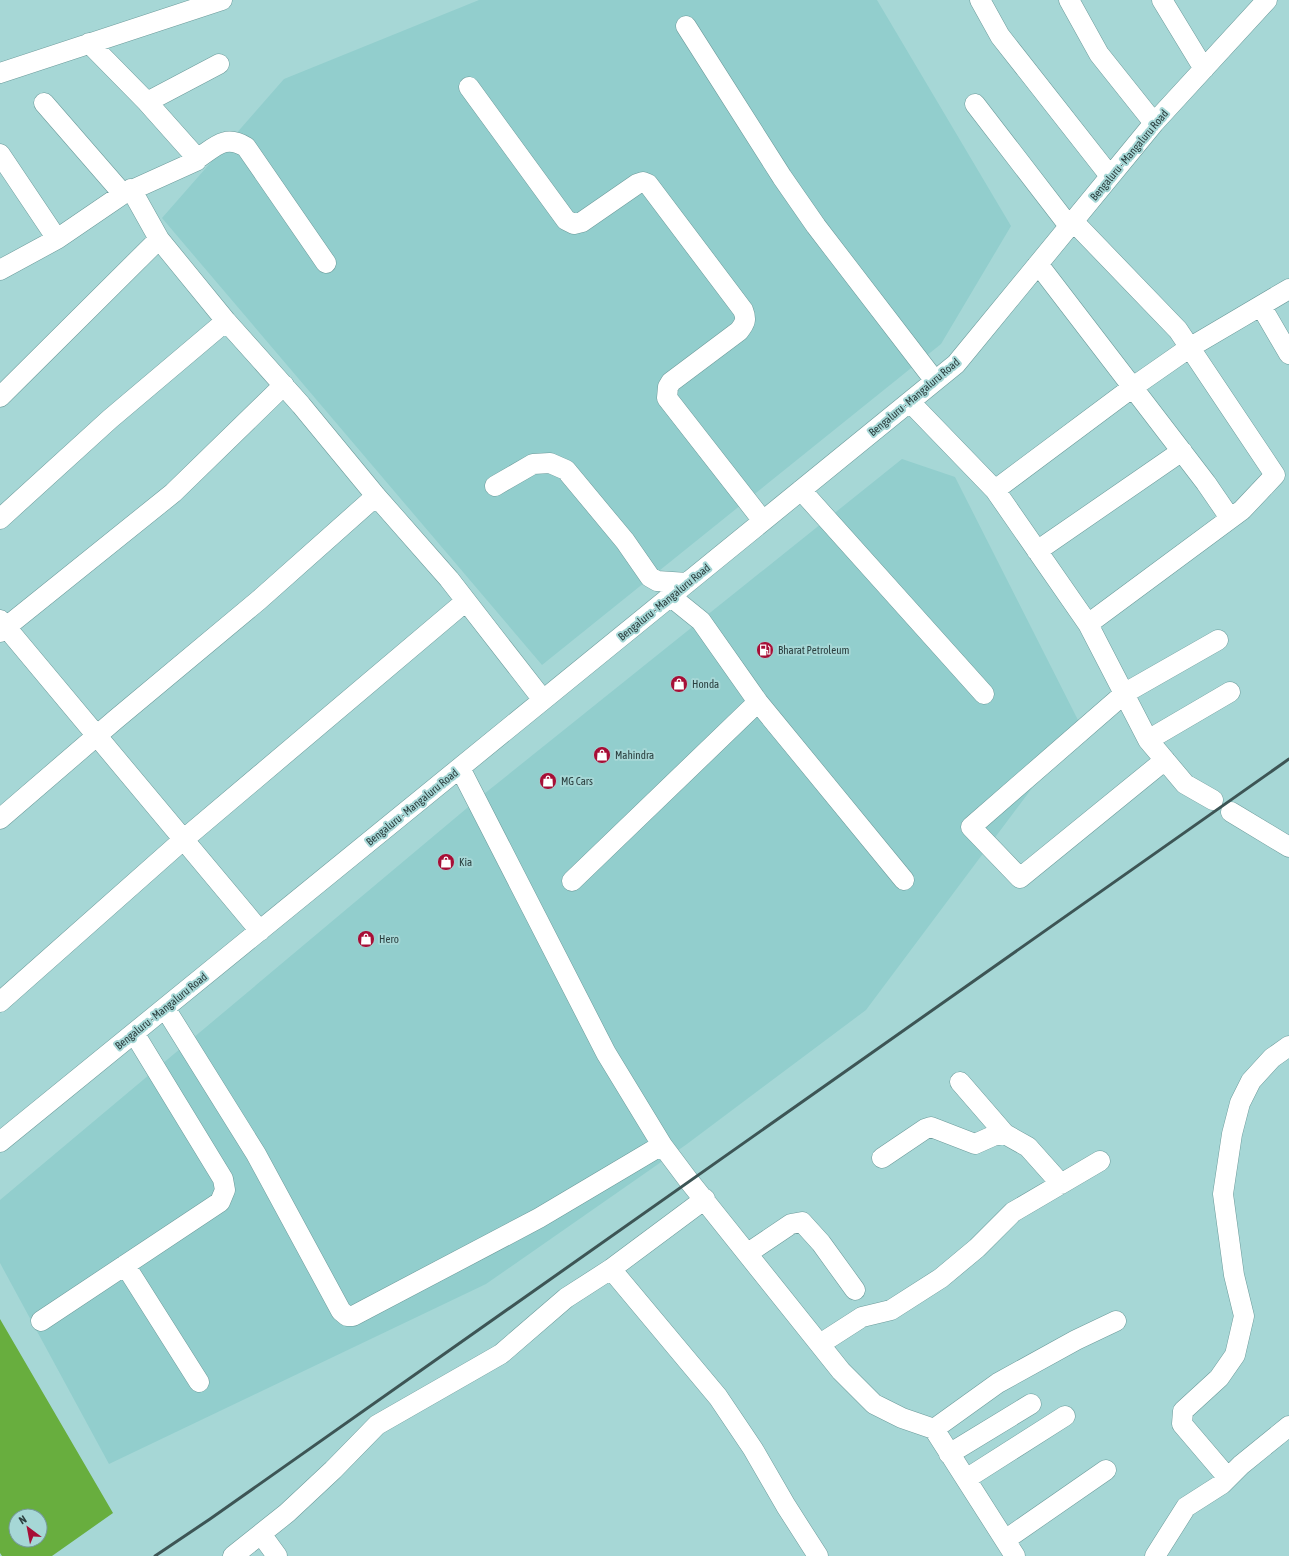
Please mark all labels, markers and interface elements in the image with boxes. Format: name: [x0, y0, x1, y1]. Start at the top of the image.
street label: Bengaluru - Mangaluru Road: [1088, 107, 1170, 203]
street label: Bengaluru - Mangaluru Road: [866, 356, 962, 438]
street label: Bengaluru - Mangaluru Road: [616, 561, 712, 643]
fuel station icon: Bharat Petroleum: [755, 640, 775, 660]
place label: Bharat Petroleum: [778, 644, 849, 656]
shop icon: Honda: [669, 674, 689, 694]
place label: Honda: [692, 678, 719, 690]
shop icon: Mahindra: [592, 745, 612, 765]
place label: Mahindra: [615, 749, 654, 761]
street label: Bengaluru - Mangaluru Road: [364, 766, 460, 848]
shop icon: MG Cars: [538, 771, 558, 791]
place label: MG Cars: [561, 775, 593, 787]
shop icon: Kia: [436, 852, 456, 872]
place label: Kia: [459, 856, 472, 868]
shop icon: Hero: [356, 929, 376, 949]
place label: Hero: [379, 933, 399, 945]
street label: Bengaluru - Mangaluru Road: [113, 970, 209, 1052]
north arrow: [8, 1508, 48, 1548]
text: N: [17, 1513, 29, 1526]

